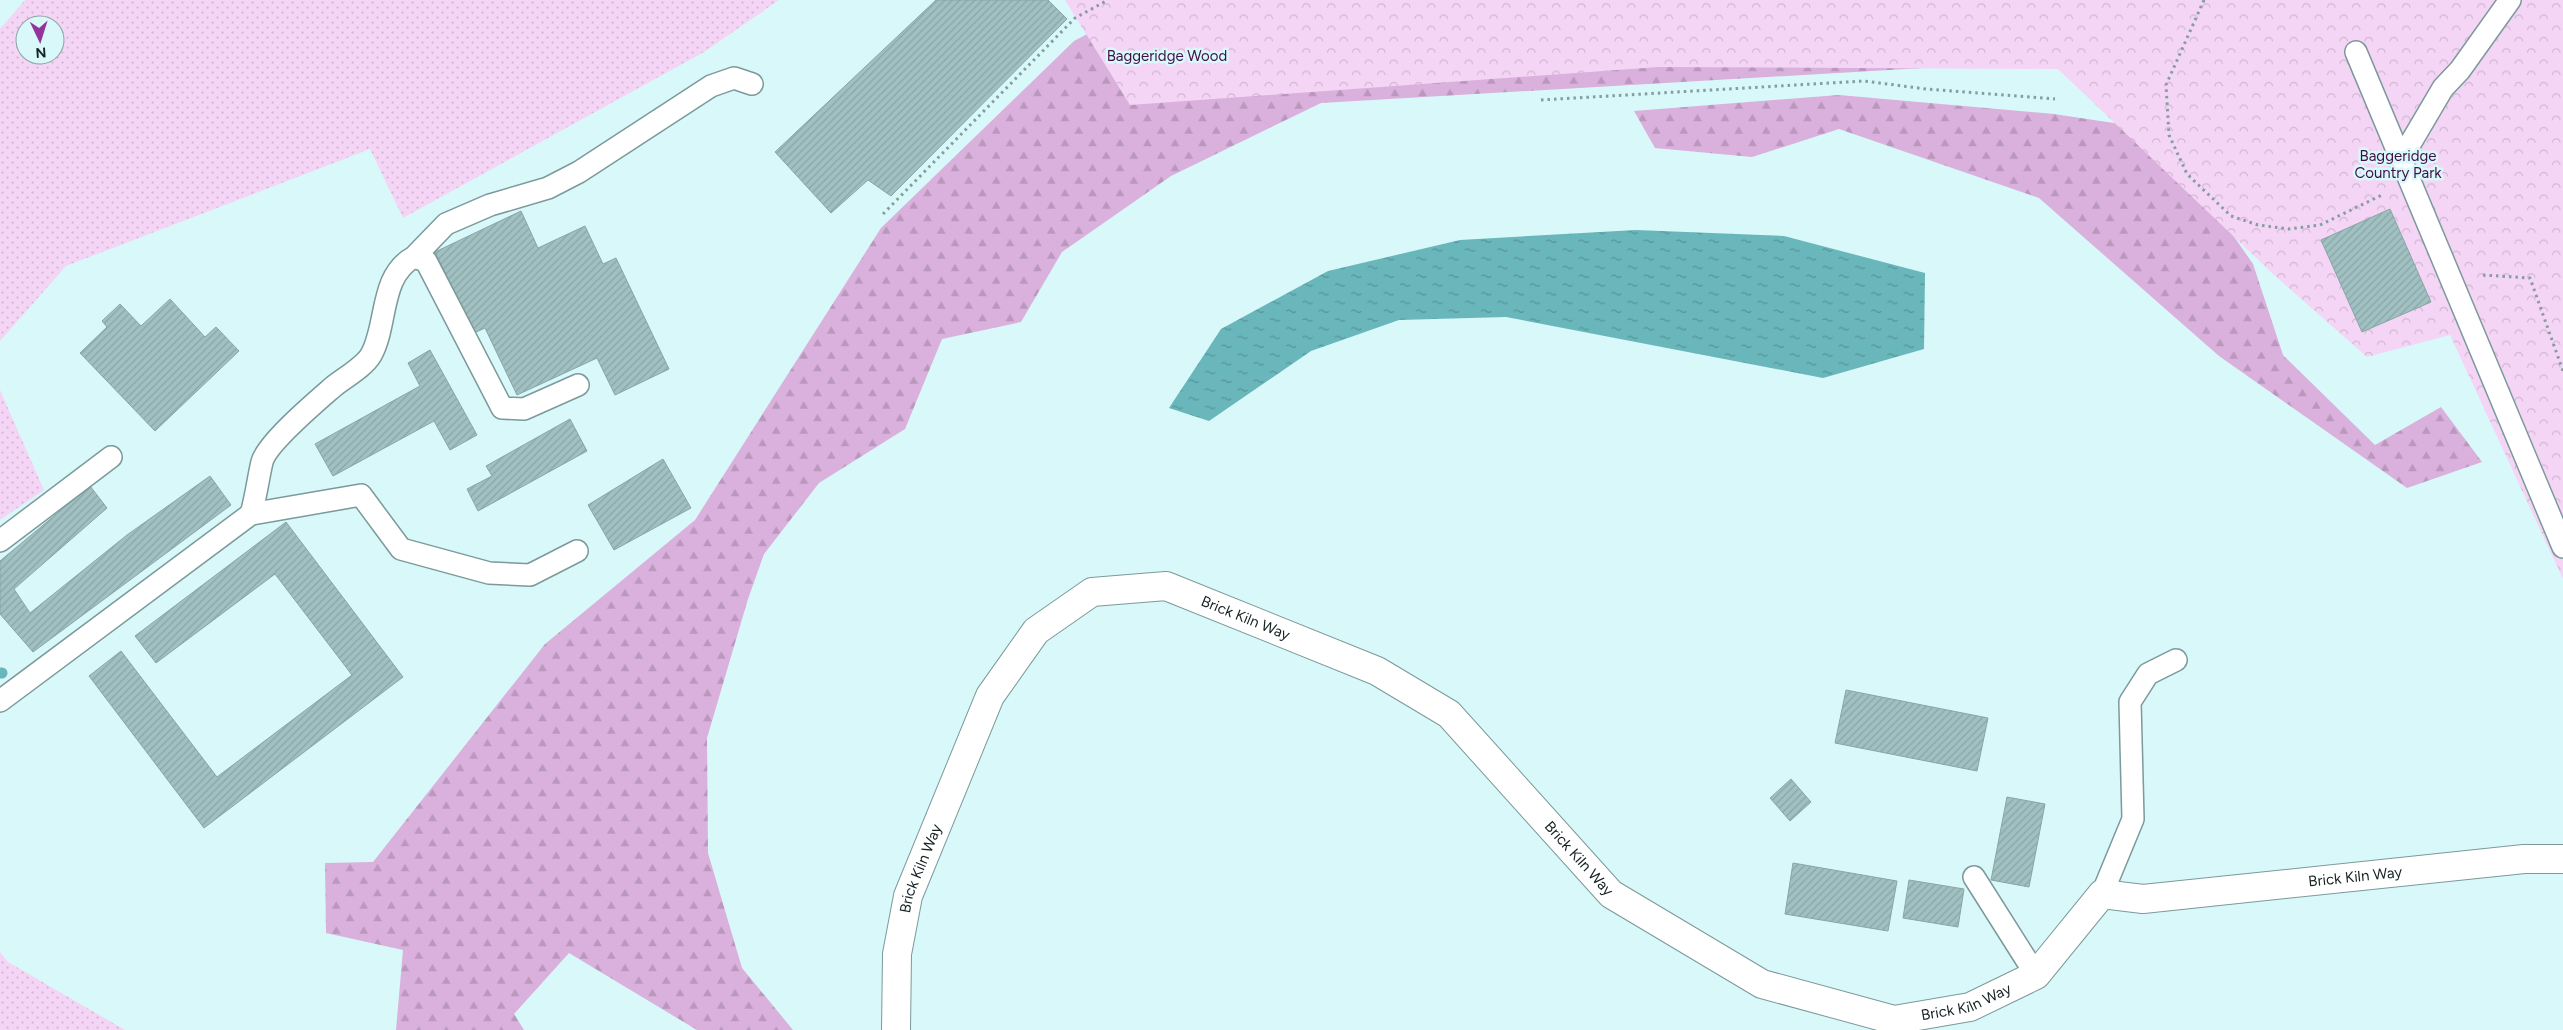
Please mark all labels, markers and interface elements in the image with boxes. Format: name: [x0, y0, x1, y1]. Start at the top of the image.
north arrow: [15, 15, 65, 65]
text: N: [35, 44, 47, 61]
park label: Baggeridge Wood: [1107, 47, 1227, 65]
park label: Baggeridge Country Park: [2354, 147, 2442, 182]
street label: Brick Kiln Way: [1198, 592, 1293, 644]
street label: Brick Kiln Way: [1541, 817, 1617, 900]
street label: Brick Kiln Way: [896, 821, 946, 914]
street label: Brick Kiln Way: [2307, 863, 2403, 891]
street label: Brick Kiln Way: [1920, 979, 2014, 1024]

